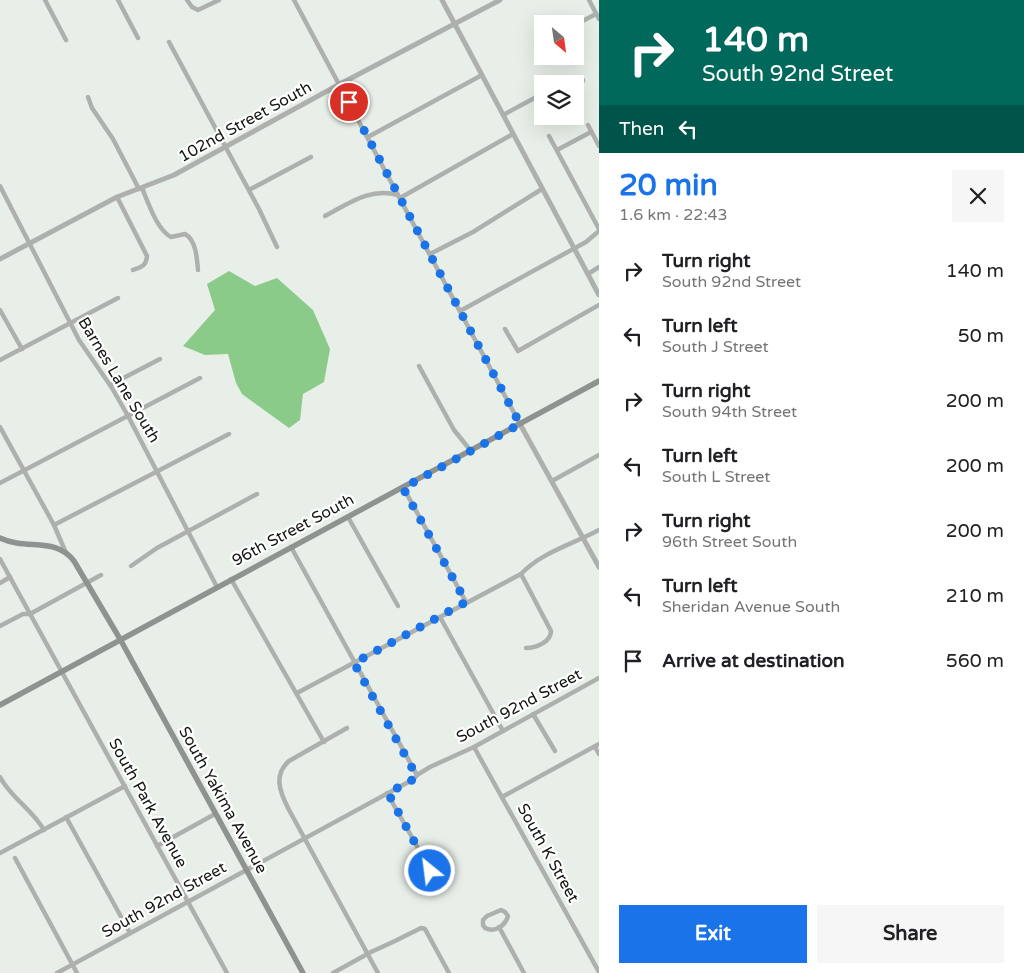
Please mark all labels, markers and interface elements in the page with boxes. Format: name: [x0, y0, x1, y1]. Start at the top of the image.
north arrow: [534, 15, 584, 65]
map controls: [534, 15, 584, 125]
text: 140 m: [702, 19, 809, 61]
icon: right: [619, 20, 684, 85]
text: South 92nd Street: [702, 61, 893, 87]
button: layers: [534, 75, 584, 125]
street label: 102nd Street South: [175, 77, 315, 167]
pin: [328, 81, 370, 123]
icon: arrive: [335, 88, 363, 116]
icon: left: [674, 115, 702, 143]
text: Then: [619, 118, 664, 140]
text: 20 min: [619, 167, 718, 204]
button: close: [952, 170, 1004, 222]
text: 1.6 km · 22:43: [619, 205, 728, 225]
text: Turn right: [662, 250, 750, 272]
icon: right: [619, 257, 647, 285]
text: 140 m: [946, 260, 1004, 282]
text: South 92nd Street: [662, 272, 801, 292]
street label: Barnes Lane South: [74, 313, 164, 447]
text: Turn left: [662, 315, 738, 337]
icon: left: [619, 322, 647, 350]
text: 50 m: [958, 325, 1004, 347]
text: South J Street: [662, 337, 769, 357]
text: Turn right: [662, 380, 750, 402]
icon: right: [619, 387, 647, 415]
text: 200 m: [946, 390, 1004, 412]
text: South 94th Street: [662, 402, 797, 422]
text: Turn left: [662, 445, 738, 467]
icon: left: [619, 452, 647, 480]
text: 200 m: [946, 455, 1004, 477]
text: South L Street: [662, 467, 770, 487]
street label: 96th Street South: [229, 489, 357, 571]
text: Turn right: [662, 510, 750, 532]
icon: right: [619, 517, 647, 545]
text: 200 m: [946, 520, 1004, 542]
text: 96th Street South: [662, 532, 797, 552]
text: Turn left: [662, 575, 738, 597]
icon: left: [619, 582, 647, 610]
text: 210 m: [946, 585, 1004, 607]
text: Sheridan Avenue South: [662, 597, 840, 617]
icon: arrive: [619, 647, 647, 675]
text: Arrive at destination: [662, 650, 845, 672]
text: 560 m: [946, 650, 1004, 672]
street label: South 92nd Street: [453, 665, 585, 747]
street label: South Yakima Avenue: [174, 723, 272, 877]
street label: South Park Avenue: [104, 735, 192, 871]
street label: South K Street: [513, 800, 583, 906]
position arrow: [403, 844, 455, 896]
street label: South 92nd Street: [98, 858, 230, 942]
button: Exit: [619, 905, 807, 963]
button: Share: [817, 905, 1004, 963]

